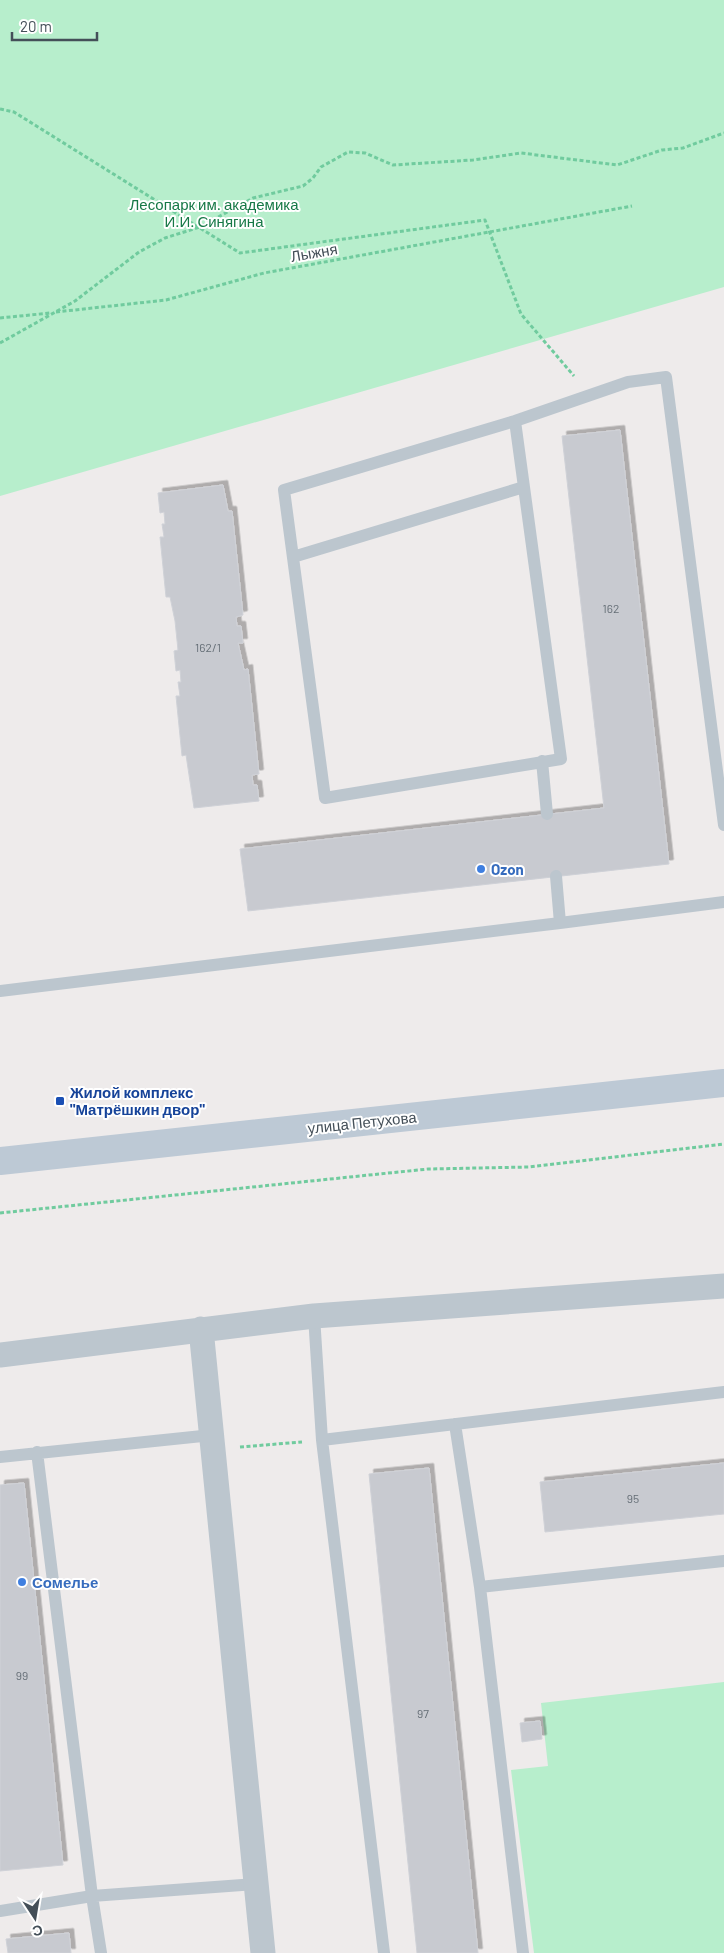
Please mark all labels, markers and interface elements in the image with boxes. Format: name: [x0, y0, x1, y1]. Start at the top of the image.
scale bar: [12, 10, 98, 42]
text: 20 m: [20, 17, 52, 35]
park label: Лесопарк им. академика И.И. Синягина: [129, 195, 299, 230]
street label: Лыжня: [289, 239, 339, 265]
house number: 162: [603, 601, 619, 615]
house number: 162/1: [195, 640, 221, 654]
place label: Ozon: [491, 860, 524, 878]
marker: Ozon: [475, 863, 487, 875]
place label: Жилой комплекс "Матрёшкин двор": [69, 1083, 205, 1118]
marker: Жилой комплекс "Матрёшкин двор": [54, 1095, 66, 1107]
street label: улица Петухова: [307, 1107, 418, 1137]
house number: 95: [627, 1491, 639, 1505]
place label: Сомелье: [32, 1573, 98, 1591]
marker: Сомелье: [16, 1576, 28, 1588]
house number: 99: [16, 1668, 28, 1682]
house number: 97: [417, 1706, 429, 1720]
north arrow: [10, 1893, 60, 1943]
text: С: [31, 1922, 45, 1941]

